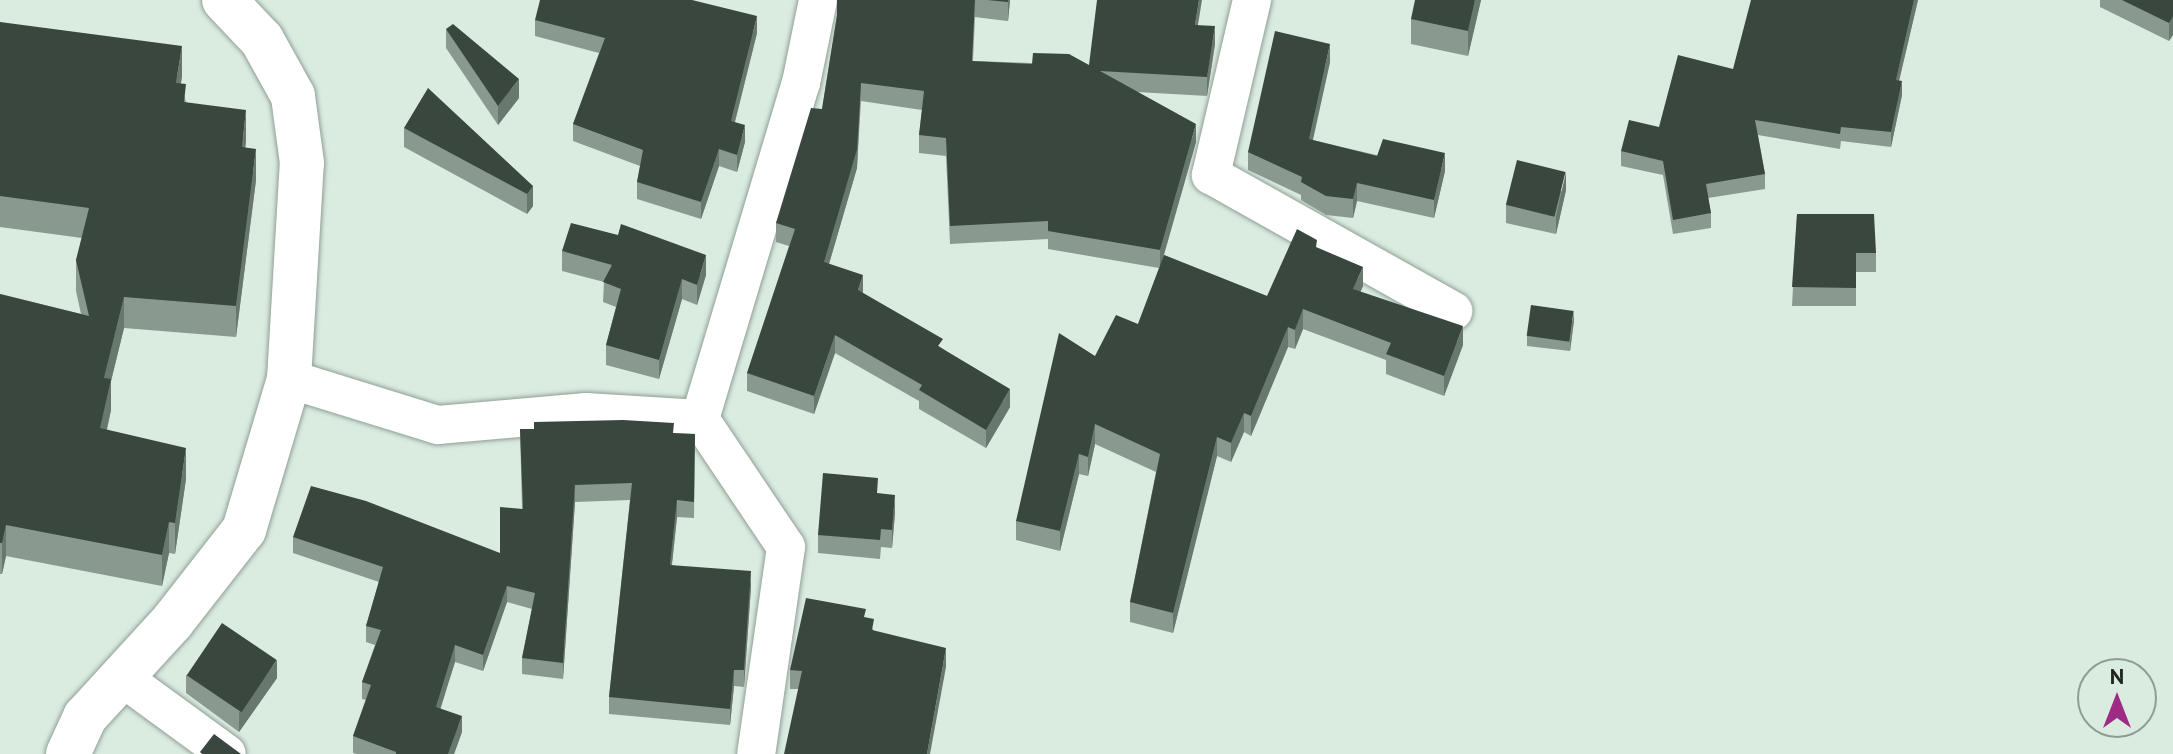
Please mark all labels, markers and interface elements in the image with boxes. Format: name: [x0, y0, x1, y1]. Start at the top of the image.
north arrow: [2077, 658, 2157, 738]
text: N: [2110, 662, 2124, 690]

